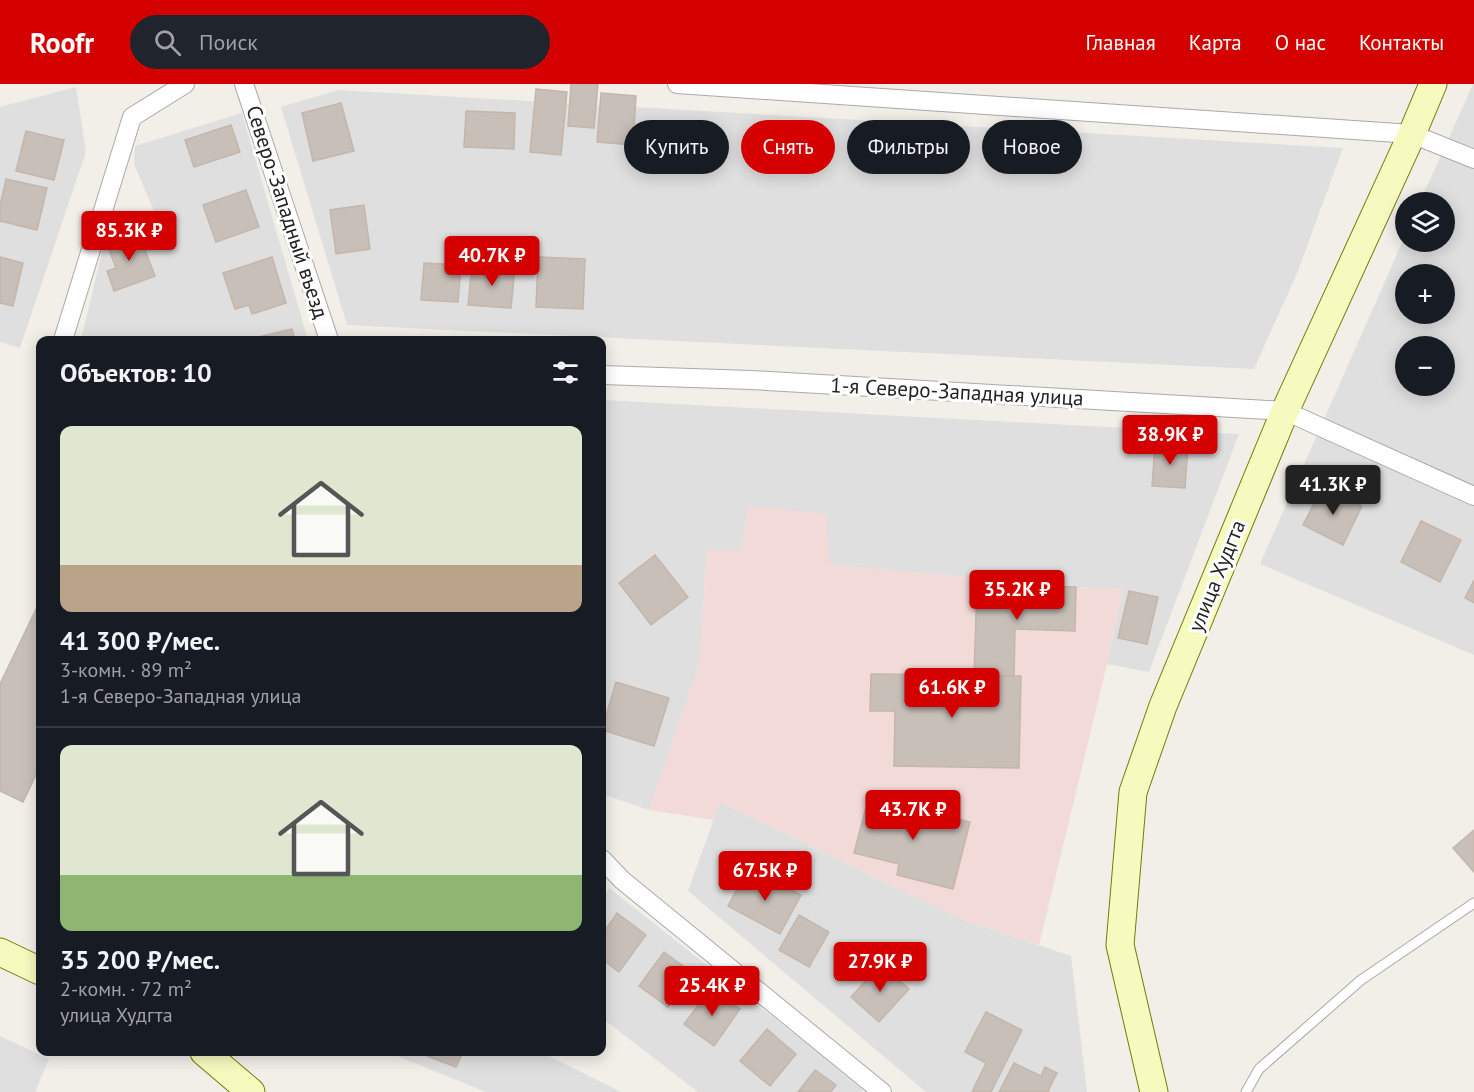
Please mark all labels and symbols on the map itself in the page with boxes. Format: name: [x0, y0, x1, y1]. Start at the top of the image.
street label: Северо-Западный въезд: [240, 102, 335, 322]
pin: 85.3K ₽: [74, 211, 184, 262]
pin: 40.7K ₽: [437, 236, 547, 287]
street label: 1-я Северо-Западная улица: [830, 371, 1084, 412]
pin: 38.9K ₽: [1115, 415, 1225, 466]
pin: 41.3K ₽: [1278, 465, 1388, 516]
street label: улица Худгта: [1182, 516, 1251, 636]
pin: 35.2K ₽: [962, 570, 1072, 621]
pin: 61.6K ₽: [897, 668, 1007, 719]
pin: 43.7K ₽: [858, 790, 968, 841]
pin: 67.5K ₽: [710, 851, 820, 902]
pin: 27.9K ₽: [825, 942, 935, 993]
pin: 25.4K ₽: [657, 966, 767, 1017]

